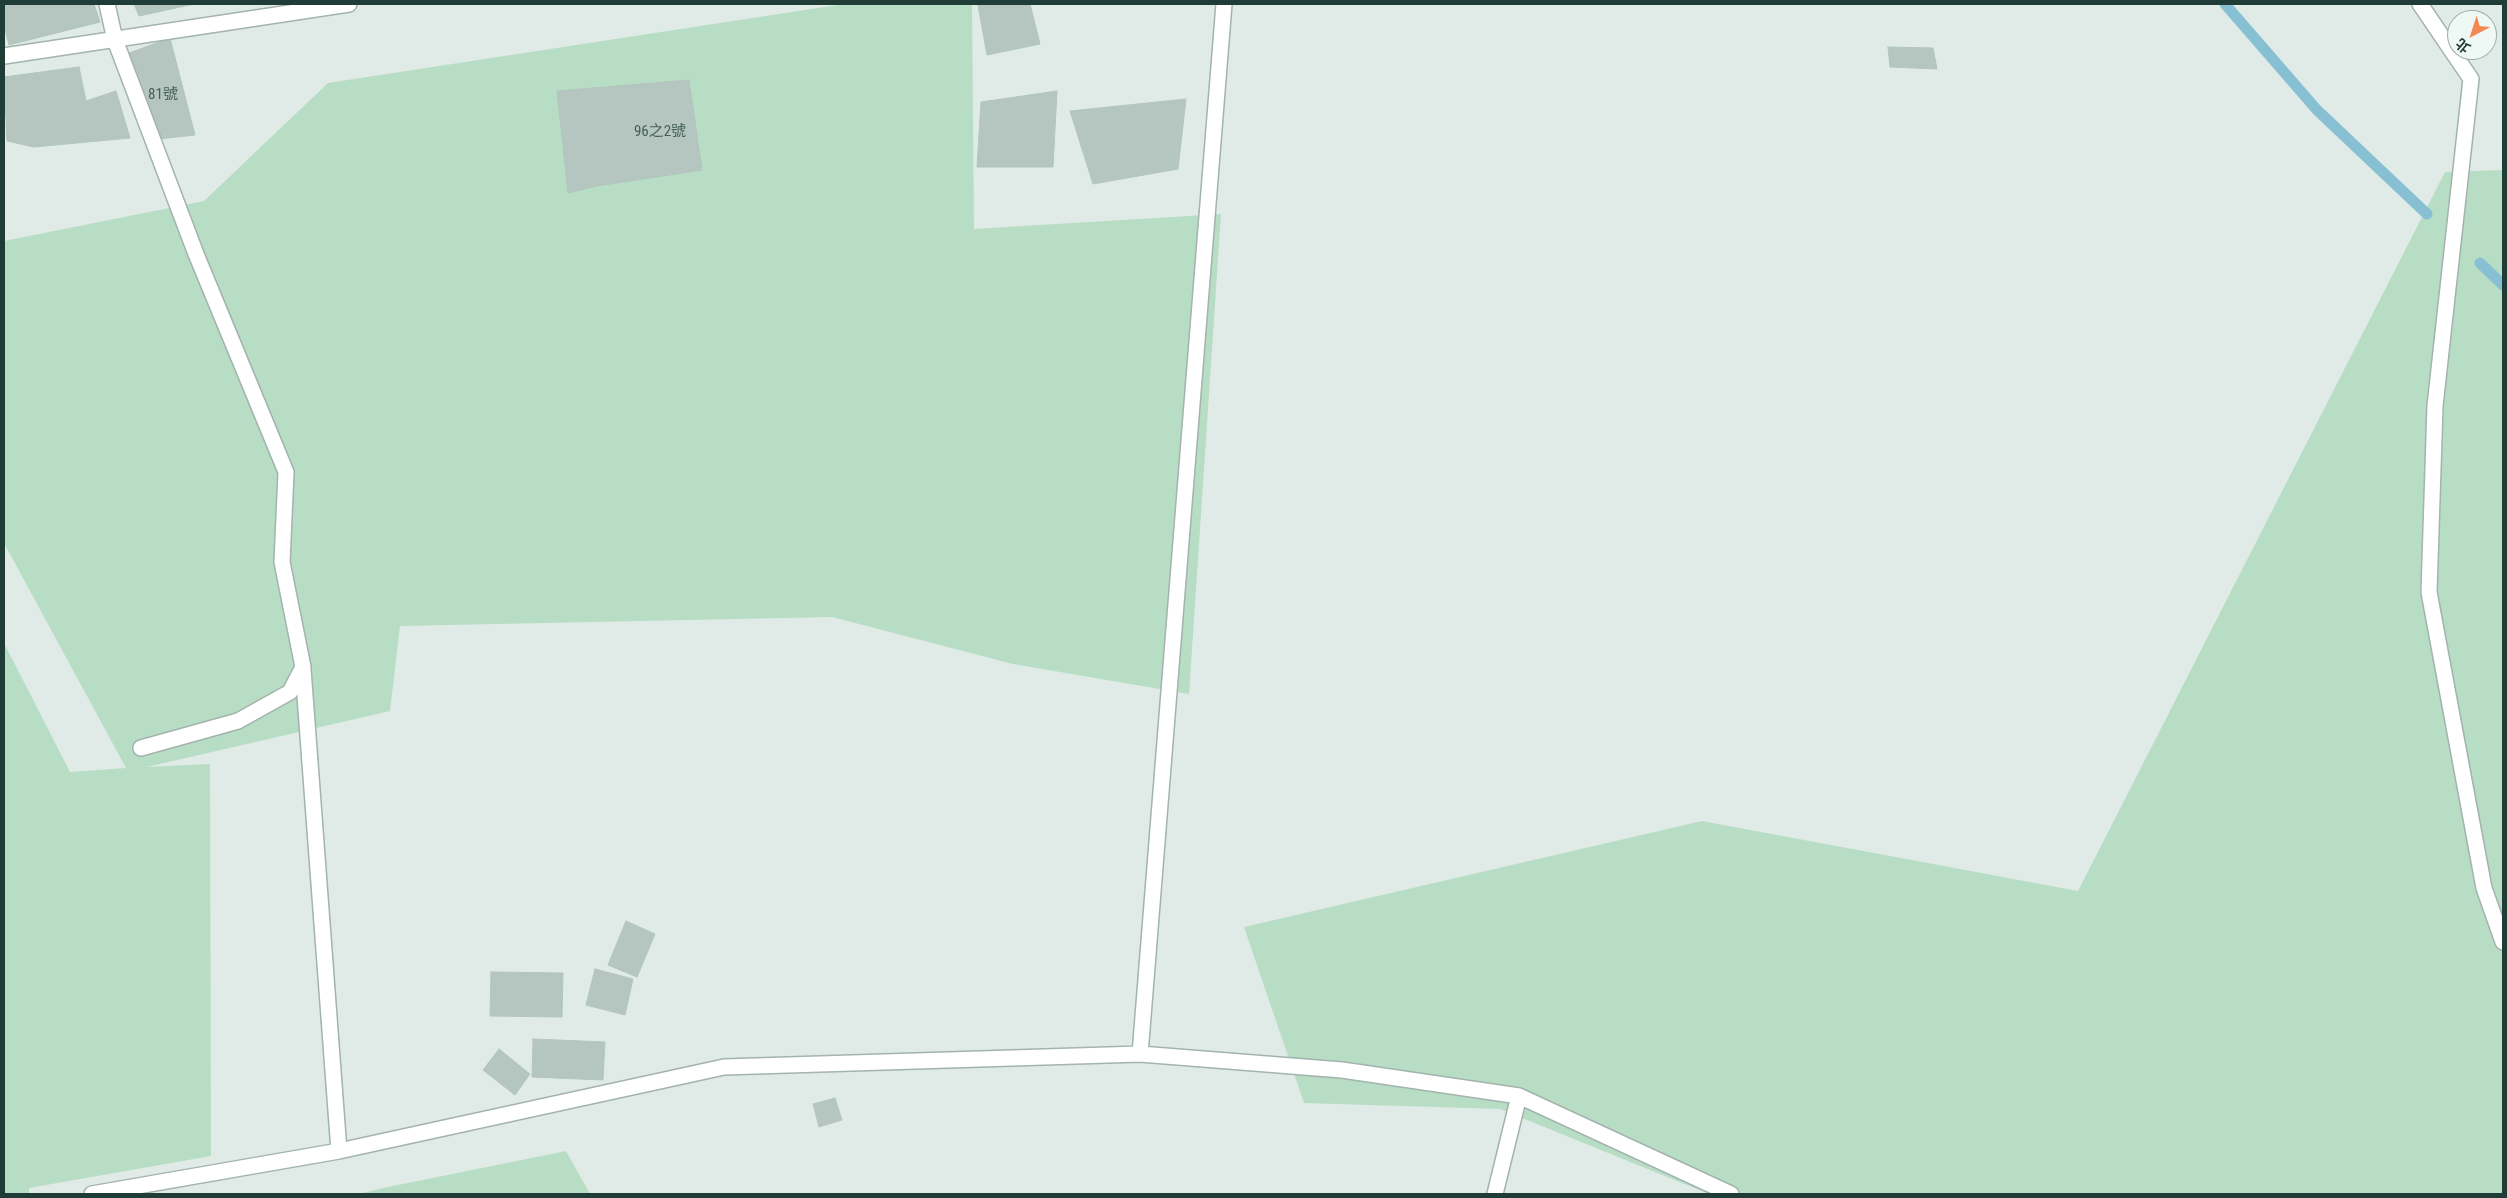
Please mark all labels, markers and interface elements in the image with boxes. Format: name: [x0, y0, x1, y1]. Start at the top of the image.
north arrow: [2447, 10, 2497, 60]
text: 北: [2452, 35, 2474, 56]
house number: 81號: [148, 86, 178, 104]
house number: 96之2號: [634, 123, 686, 141]

